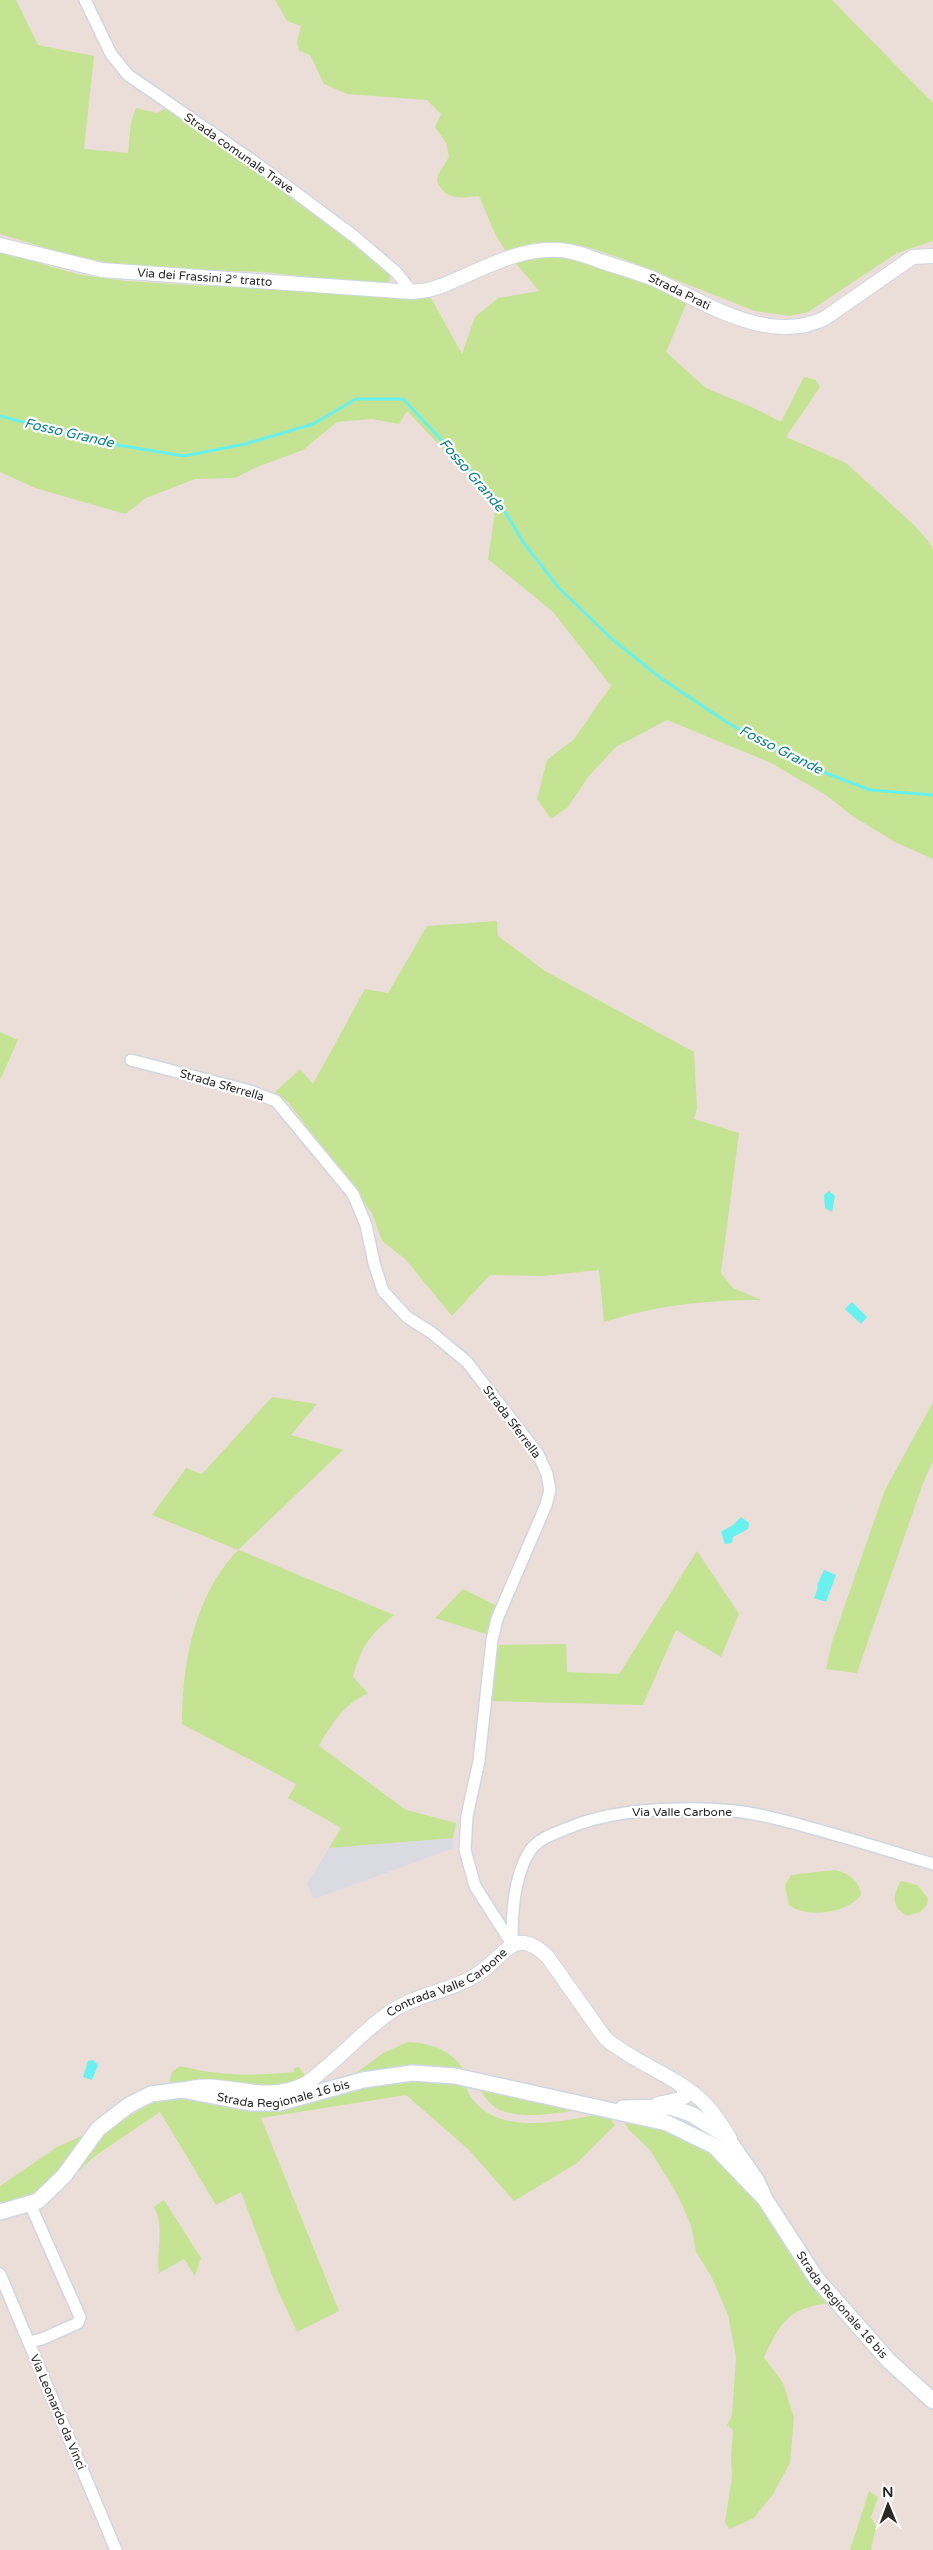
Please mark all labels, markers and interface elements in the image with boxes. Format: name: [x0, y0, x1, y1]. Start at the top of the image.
street label: Strada comunale Trave: [182, 110, 297, 196]
street label: Via dei Frassini 2° tratto: [137, 266, 273, 289]
street label: Strada Prati: [647, 271, 713, 313]
water label: Fosso Grande: [23, 414, 116, 452]
water label: Fosso Grande: [436, 435, 509, 516]
water label: Fosso Grande: [737, 722, 826, 779]
street label: Strada Sferrella: [178, 1066, 266, 1104]
street label: Strada Sferrella: [480, 1383, 544, 1461]
street label: Via Valle Carbone: [632, 1805, 732, 1819]
street label: Contrada Valle Carbone: [384, 1945, 510, 2020]
street label: Strada Regionale 16 bis: [216, 2077, 351, 2110]
street label: Strada Regionale 16 bis: [794, 2249, 891, 2361]
street label: Via Leonardo da Vinci: [27, 2352, 89, 2472]
north arrow: [863, 2480, 913, 2530]
text: N: [882, 2484, 894, 2501]

